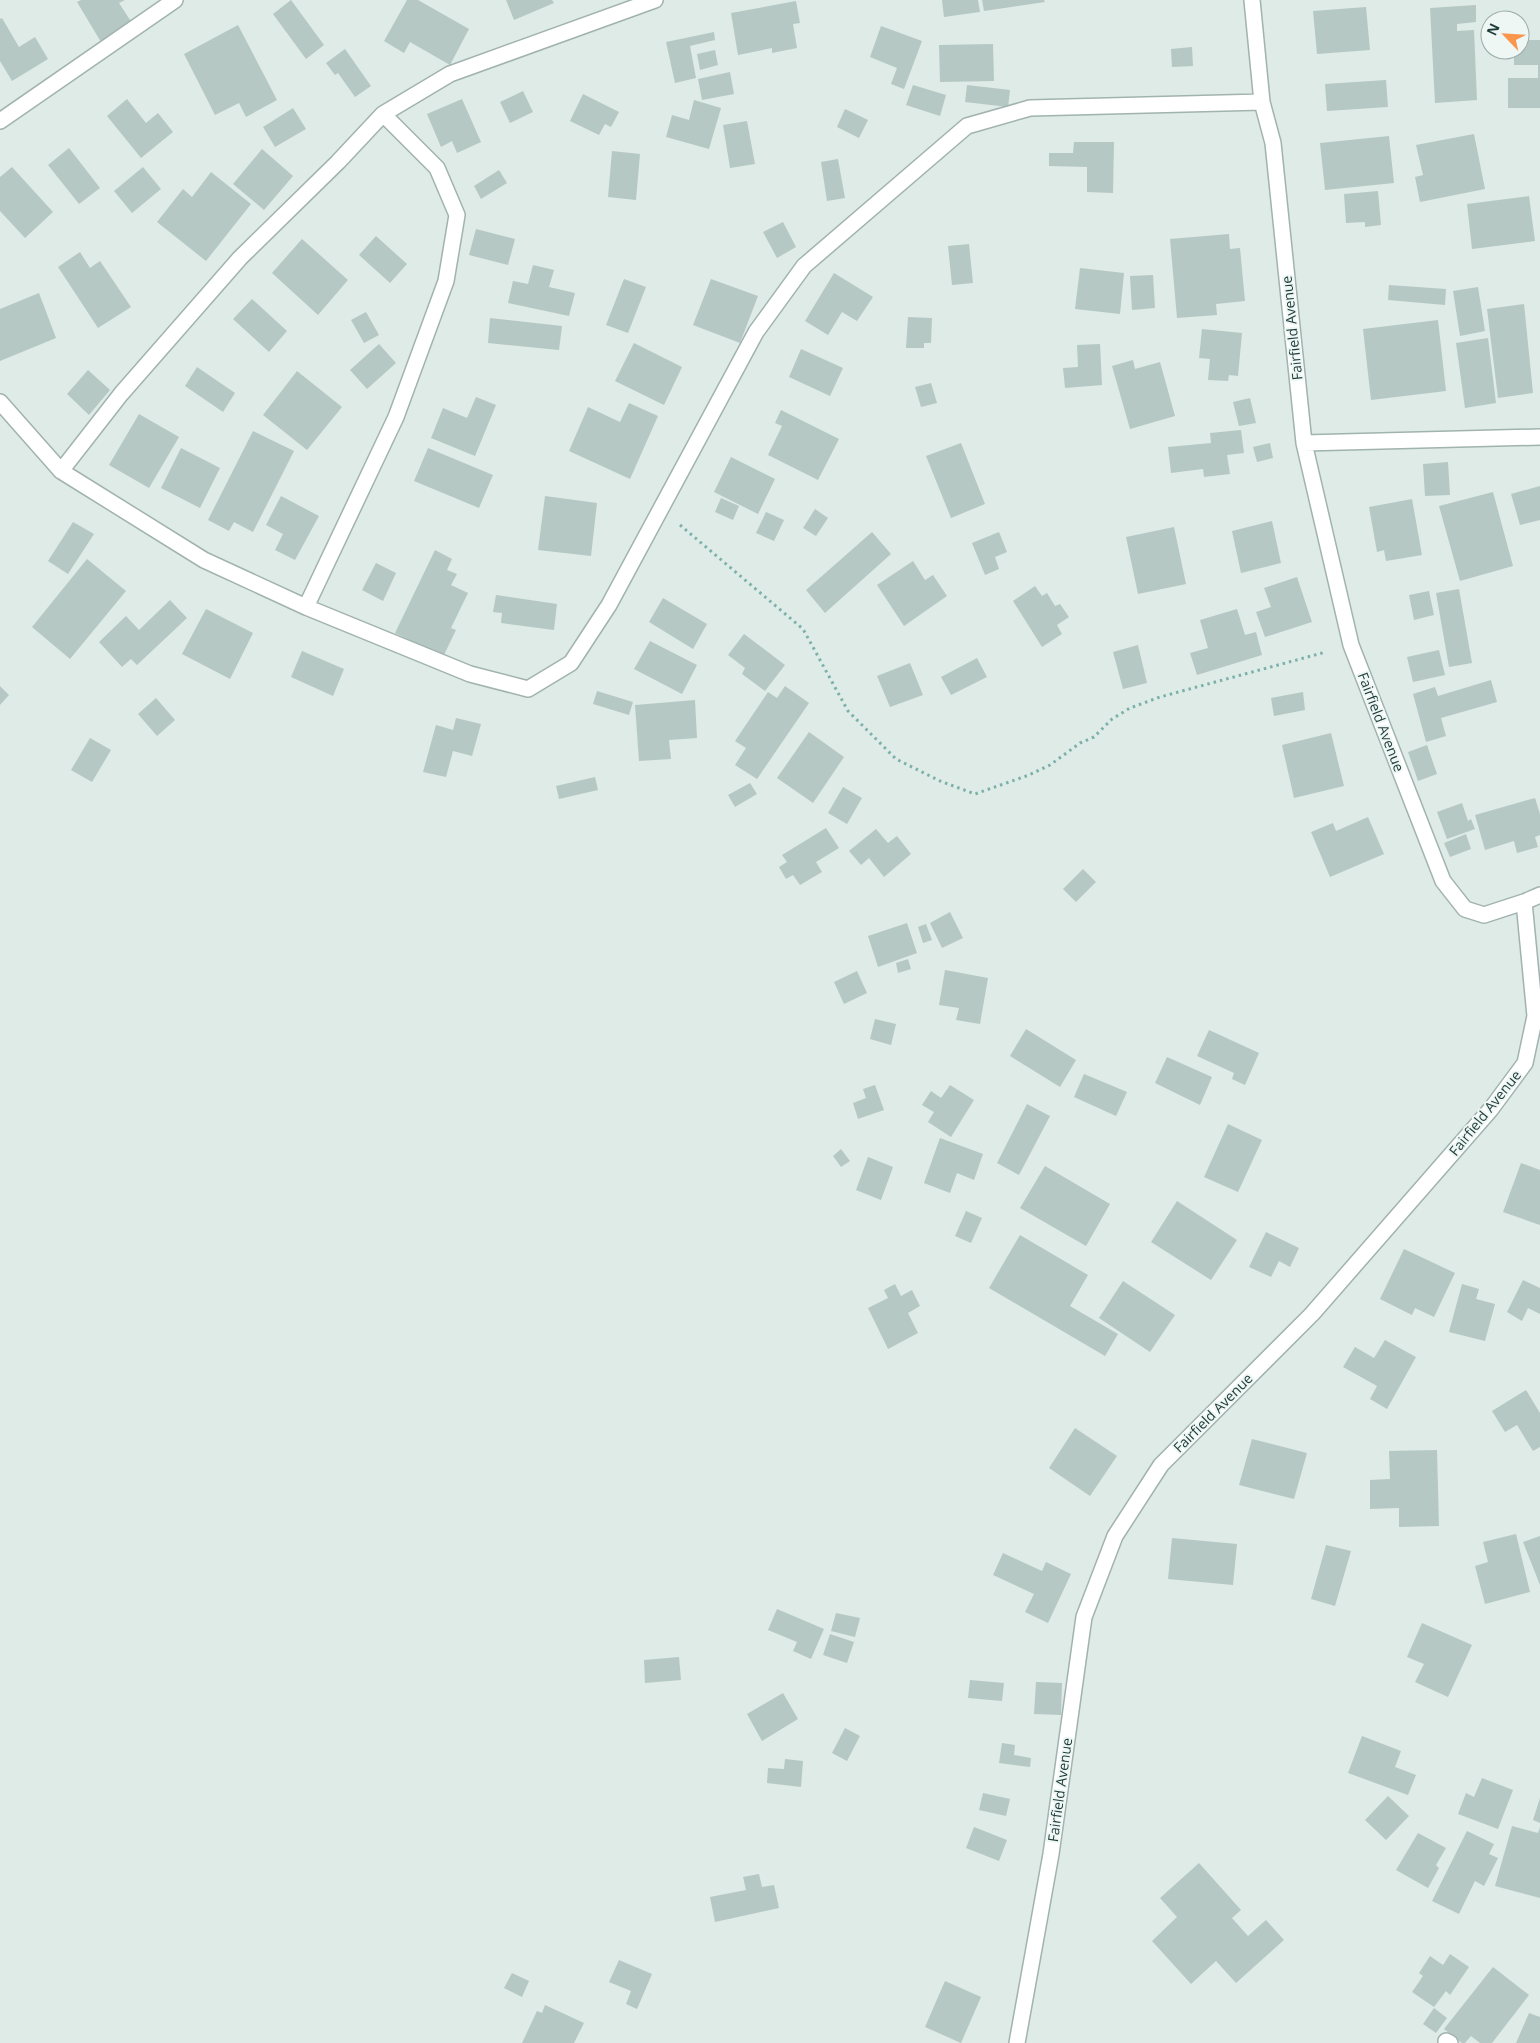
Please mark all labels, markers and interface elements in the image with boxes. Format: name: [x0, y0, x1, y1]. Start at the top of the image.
north arrow: [1480, 10, 1530, 60]
text: N: [1482, 20, 1504, 38]
street label: Fairfield Avenue: [1277, 275, 1306, 381]
street label: Fairfield Avenue: [1354, 669, 1409, 774]
street label: Fairfield Avenue: [1444, 1066, 1525, 1159]
street label: Fairfield Avenue: [1169, 1369, 1257, 1456]
street label: Fairfield Avenue: [1043, 1737, 1076, 1843]

